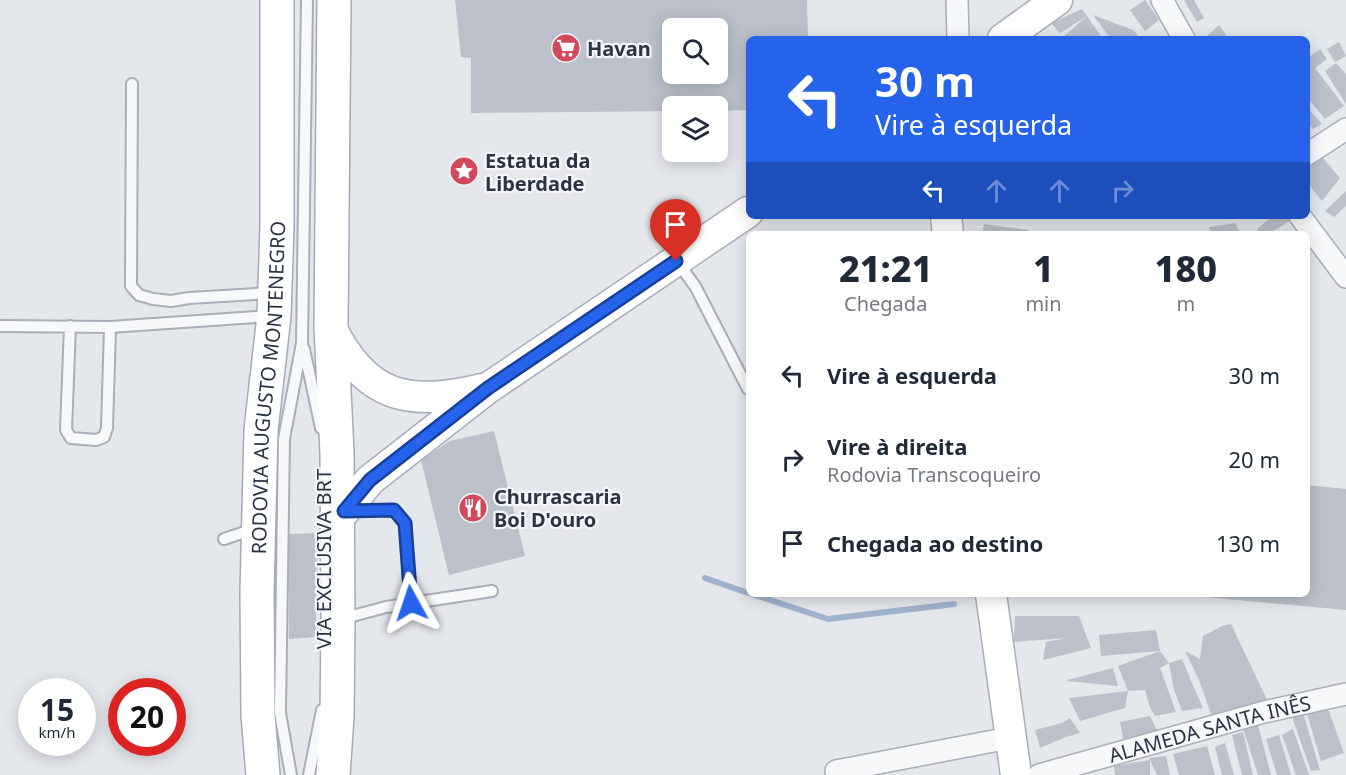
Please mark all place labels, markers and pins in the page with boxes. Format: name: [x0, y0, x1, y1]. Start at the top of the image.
supermarket icon: Havan: [550, 32, 582, 64]
place label: Havan: [587, 35, 651, 62]
place label: Estatua da Liberdade: [485, 147, 590, 197]
place icon: Estatua da Liberdade: [448, 155, 480, 187]
pin: [650, 199, 701, 261]
place label: Churrascaria Boi D'ouro: [494, 483, 622, 533]
restaurant icon: Churrascaria Boi D'ouro: [457, 492, 489, 524]

